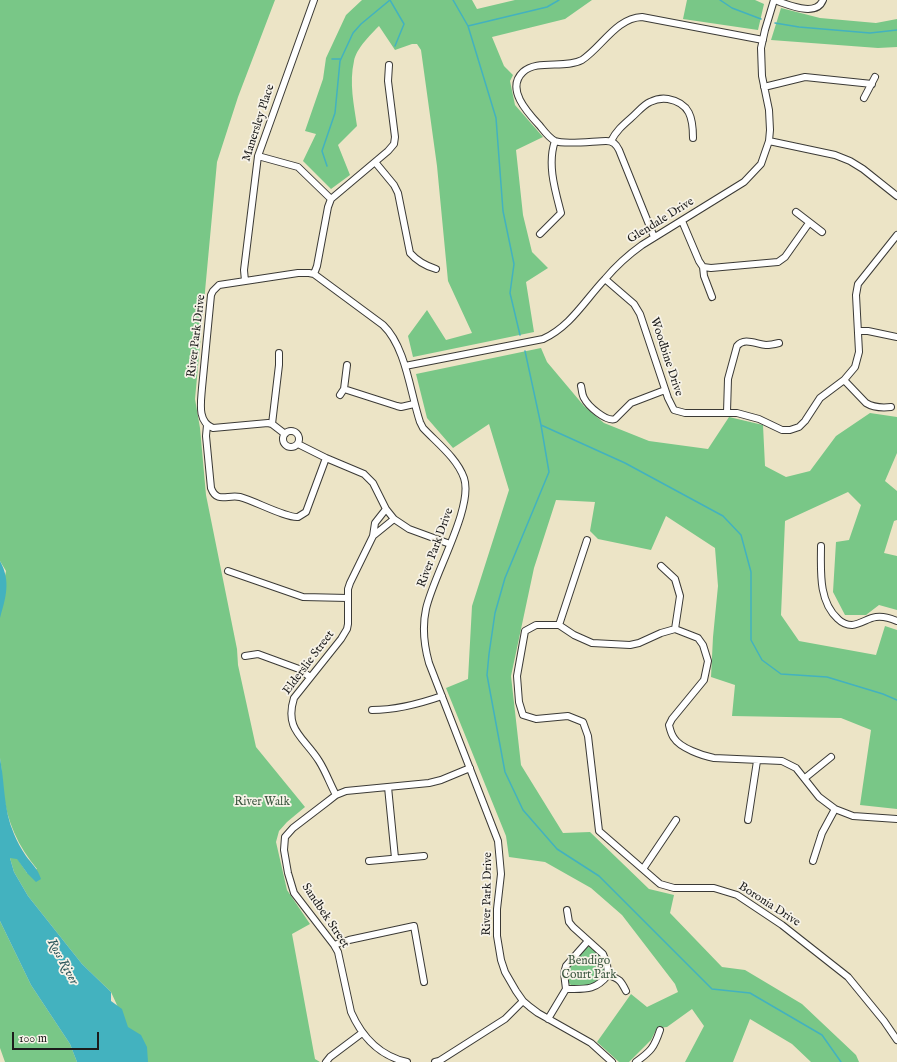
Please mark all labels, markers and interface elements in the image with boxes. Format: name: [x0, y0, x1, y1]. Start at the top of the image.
street label: Manersley Place: [240, 83, 278, 163]
street label: Glendale Drive: [625, 195, 697, 247]
street label: River Park Drive: [185, 294, 209, 378]
street label: Woodbine Drive: [646, 316, 686, 398]
street label: River Park Drive: [415, 506, 457, 590]
street label: Elderslie Street: [280, 628, 338, 698]
park label: River Walk: [234, 796, 290, 810]
street label: River Park Drive: [480, 852, 496, 936]
street label: Boronia Drive: [735, 880, 803, 930]
street label: Sandbek Street: [298, 881, 352, 951]
water label: Ross River: [43, 936, 81, 988]
park label: Bendigo Court Park: [561, 955, 617, 983]
scale bar: [14, 1024, 101, 1050]
text: 100 m: [19, 1031, 47, 1046]

